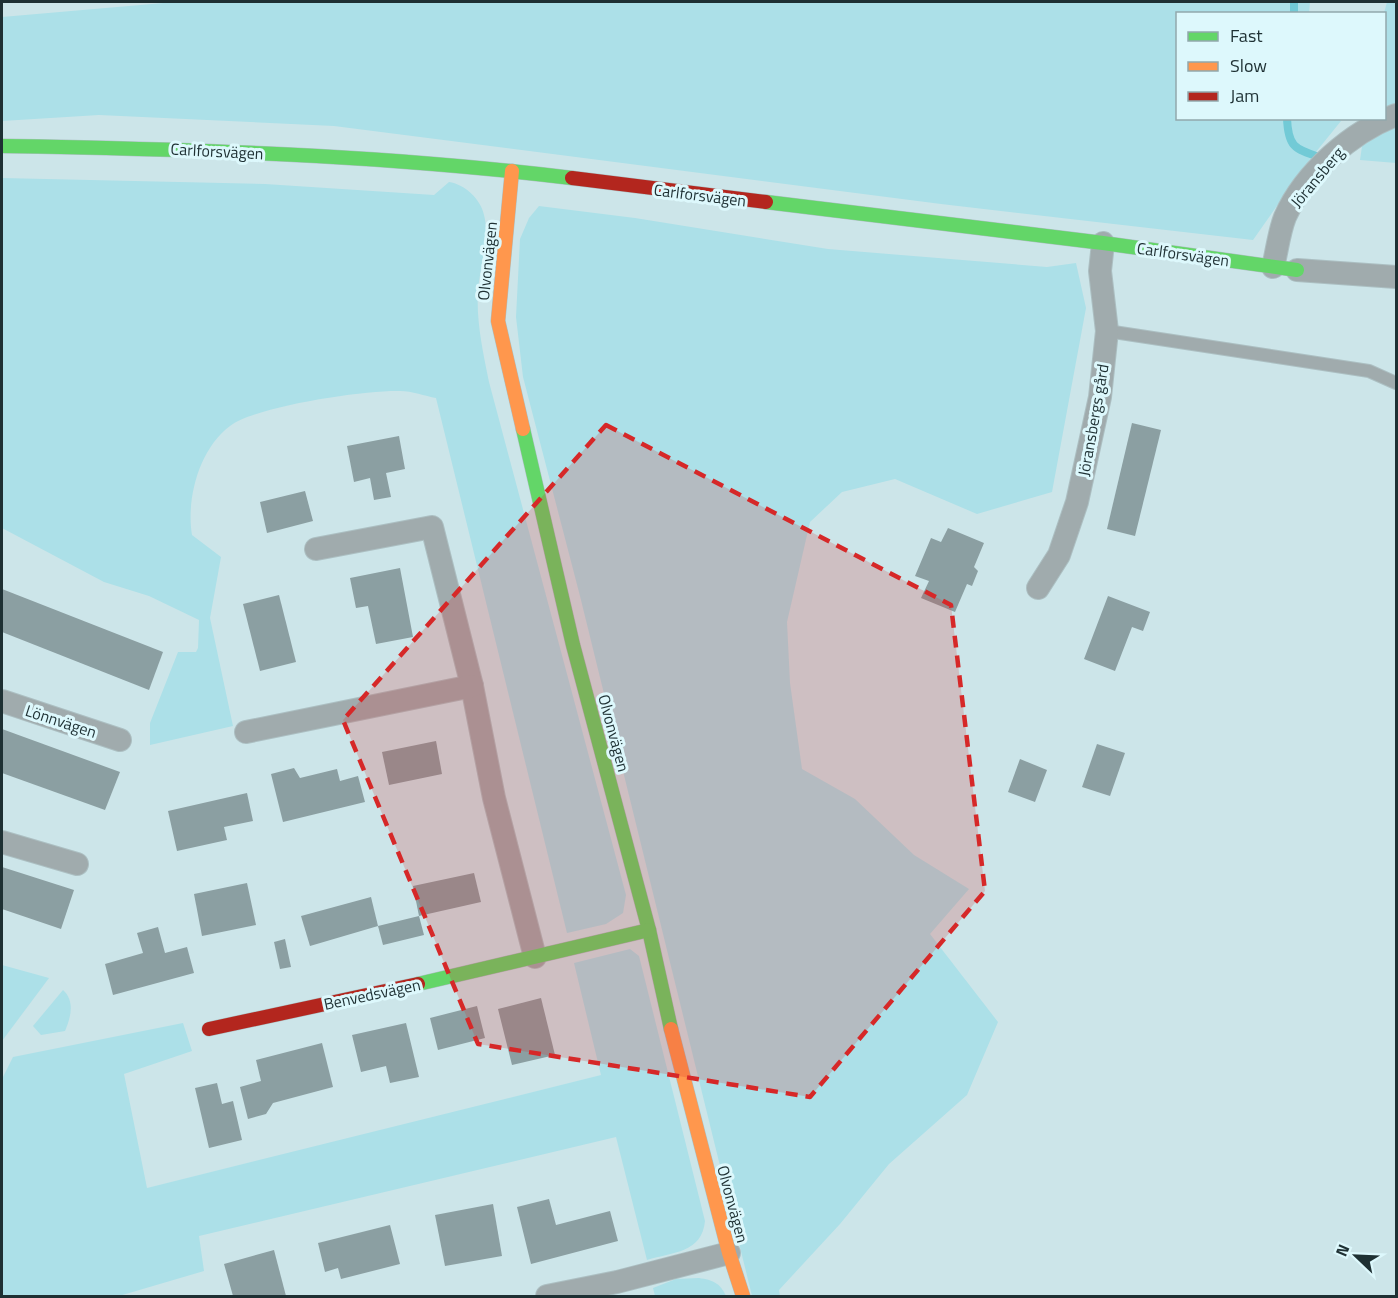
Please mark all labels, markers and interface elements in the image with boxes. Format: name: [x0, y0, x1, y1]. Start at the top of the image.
legend: [1176, 12, 1386, 120]
text: Fast: [1230, 22, 1263, 49]
text: Slow: [1230, 52, 1267, 79]
text: Jam: [1230, 82, 1259, 109]
street label: Carlforsvägen: [170, 137, 264, 165]
street label: Jöransberg: [1284, 141, 1350, 213]
street label: Carlforsvägen: [652, 177, 748, 213]
street label: Olvonvägen: [471, 220, 503, 302]
street label: Carlforsvägen: [1135, 236, 1231, 272]
street label: Jöransbergs gård: [1071, 362, 1115, 478]
street label: Olvonvägen: [592, 692, 636, 774]
street label: Lönnvägen: [22, 698, 100, 744]
street label: Benvedsvägen: [321, 972, 423, 1016]
street label: Olvonvägen: [711, 1163, 755, 1245]
north arrow: [1326, 1226, 1386, 1286]
text: N: [1329, 1240, 1355, 1260]

